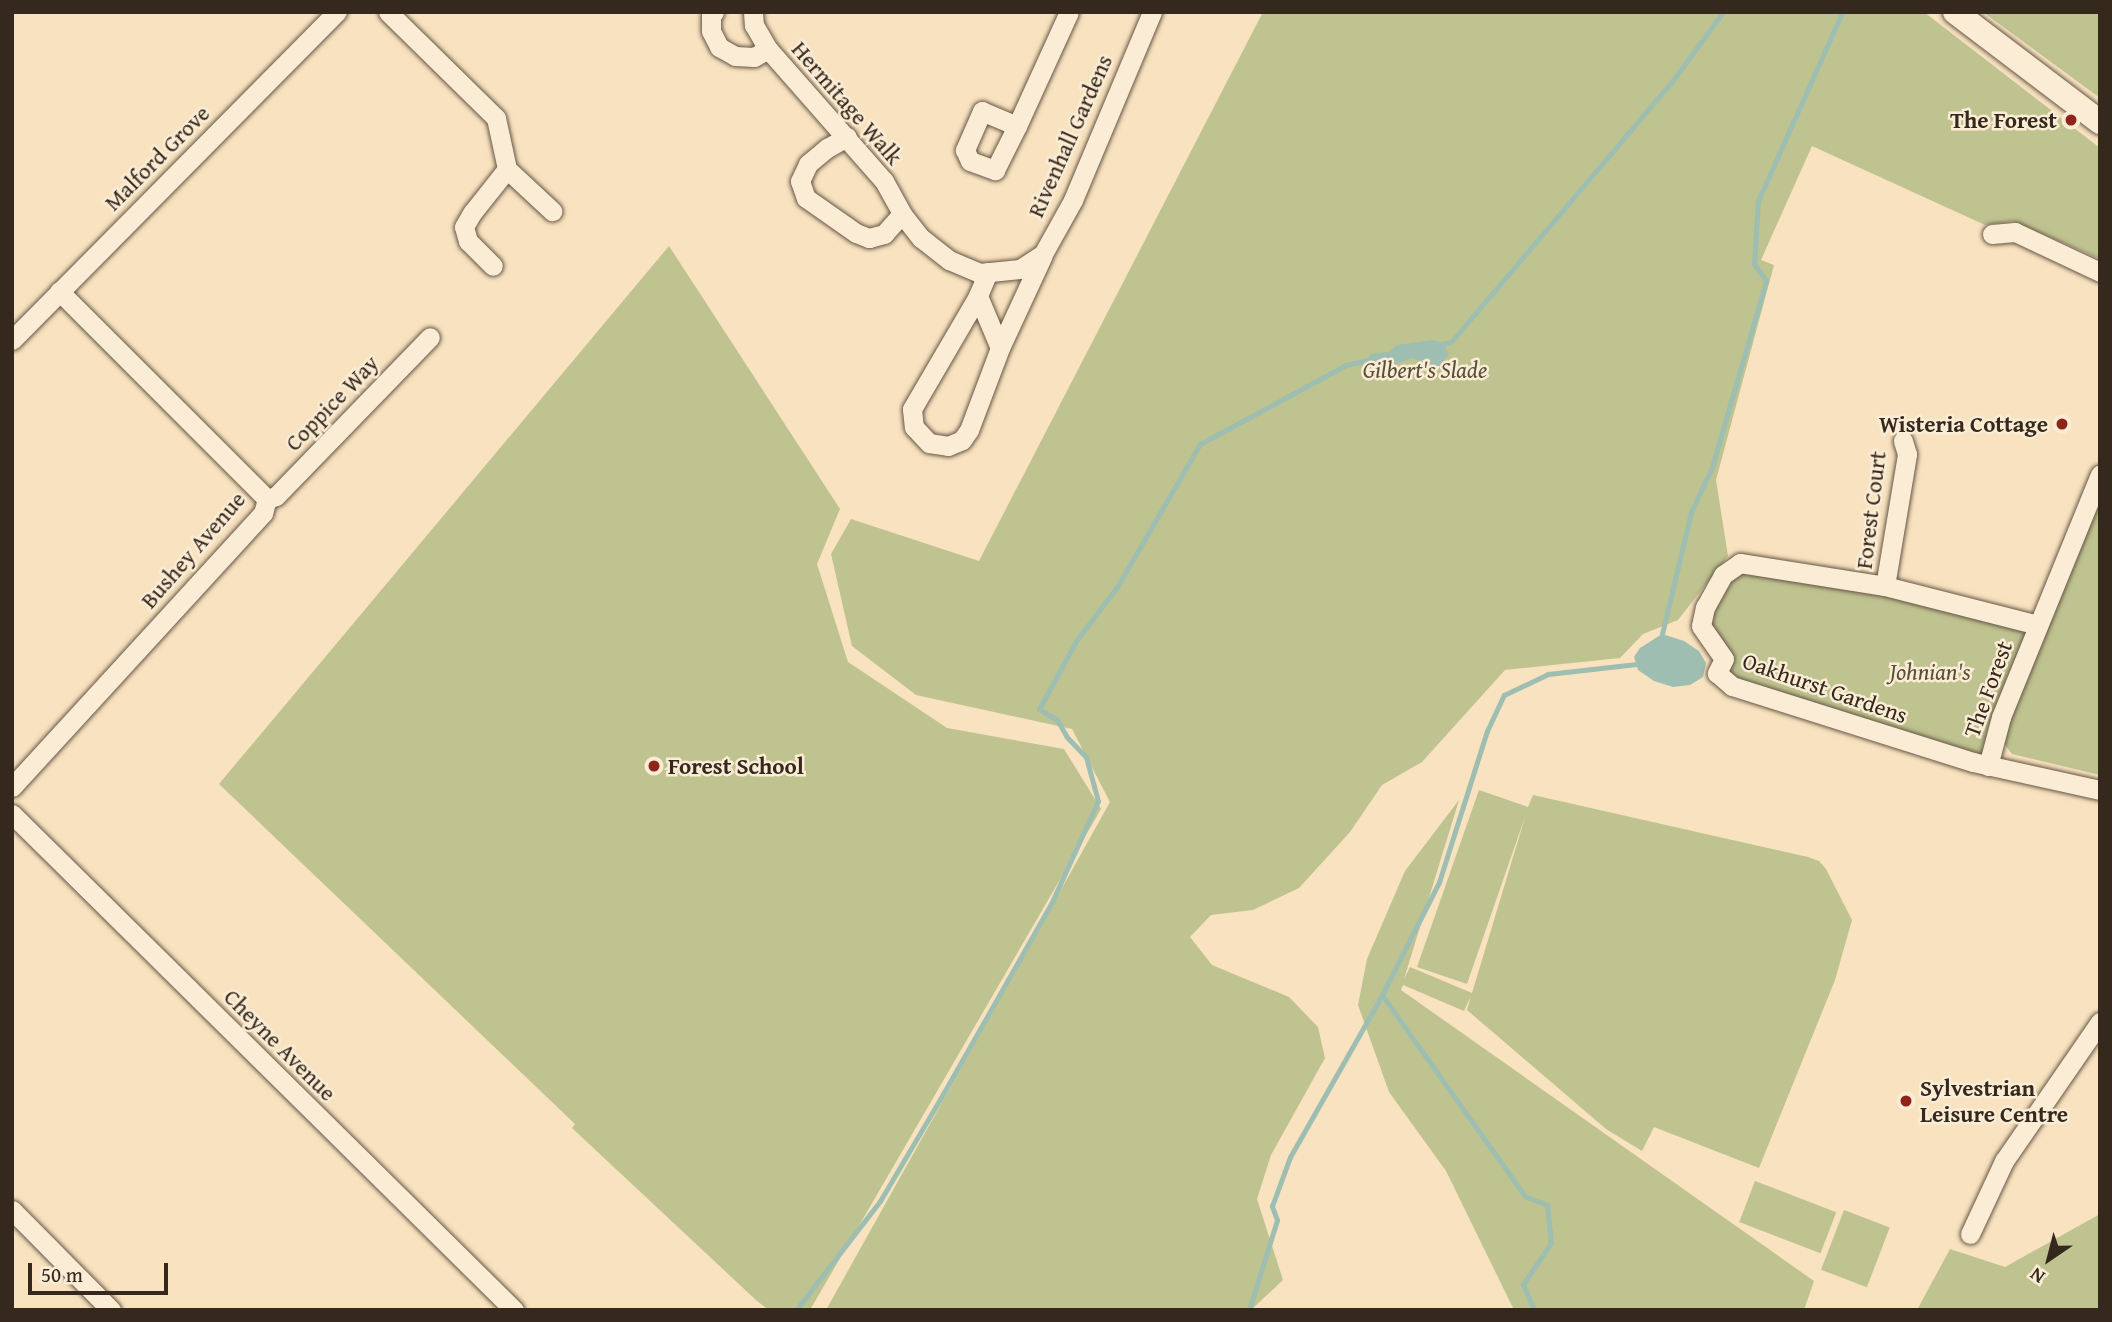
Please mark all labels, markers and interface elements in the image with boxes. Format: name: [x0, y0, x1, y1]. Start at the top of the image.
street label: Hermitage Walk: [786, 36, 908, 170]
street label: Rivenhall Gardens: [1022, 51, 1118, 221]
street label: Malford Grove: [99, 100, 215, 216]
place label: The Forest: [1950, 106, 2057, 134]
marker: The Forest: [2063, 112, 2079, 128]
street label: Coppice Way: [280, 349, 384, 457]
park label: Gilbert's Slade: [1363, 356, 1487, 384]
place label: Wisteria Cottage: [1879, 410, 2048, 438]
marker: Wisteria Cottage: [2054, 416, 2070, 432]
street label: Forest Court: [1850, 449, 1892, 571]
street label: Bushey Avenue: [135, 486, 251, 614]
street label: The Forest: [1958, 637, 2018, 741]
street label: Oakhurst Gardens: [1739, 647, 1911, 729]
park label: Johnian's: [1889, 658, 1971, 686]
place label: Forest School: [668, 752, 804, 780]
marker: Forest School: [646, 758, 662, 774]
street label: Cheyne Avenue: [218, 983, 342, 1107]
place label: Sylvestrian Leisure Centre: [1920, 1074, 2068, 1128]
marker: Sylvestrian Leisure Centre: [1898, 1093, 1914, 1109]
north arrow: [2014, 1224, 2084, 1294]
scale bar: [32, 1248, 172, 1292]
text: 50 m: [41, 1259, 83, 1290]
text: N: [2024, 1261, 2050, 1291]

